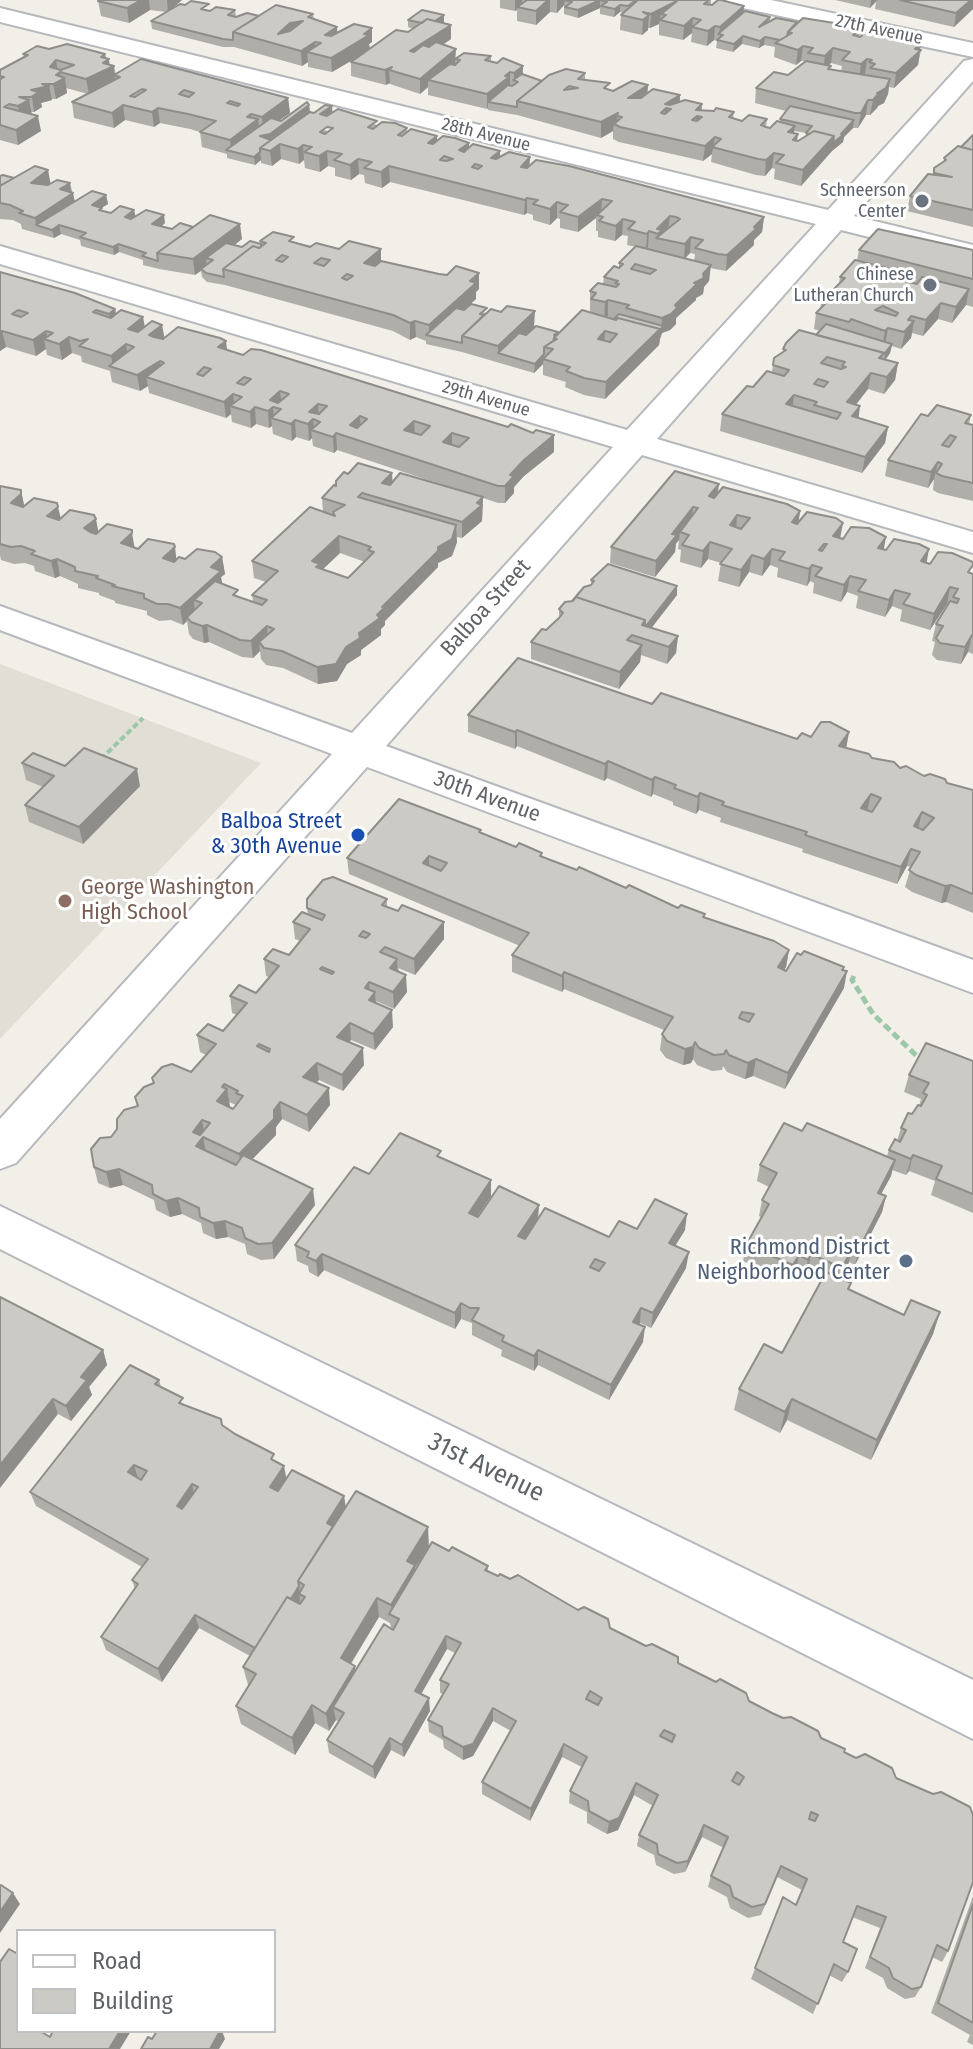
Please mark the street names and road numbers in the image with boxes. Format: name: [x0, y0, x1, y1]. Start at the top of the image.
street label: 27th Avenue: [833, 10, 925, 50]
street label: 28th Avenue: [439, 114, 533, 156]
street label: 29th Avenue: [440, 376, 532, 422]
street label: Balboa Street: [436, 554, 536, 662]
street label: 30th Avenue: [430, 766, 544, 828]
street label: 31st Avenue: [423, 1427, 549, 1509]

